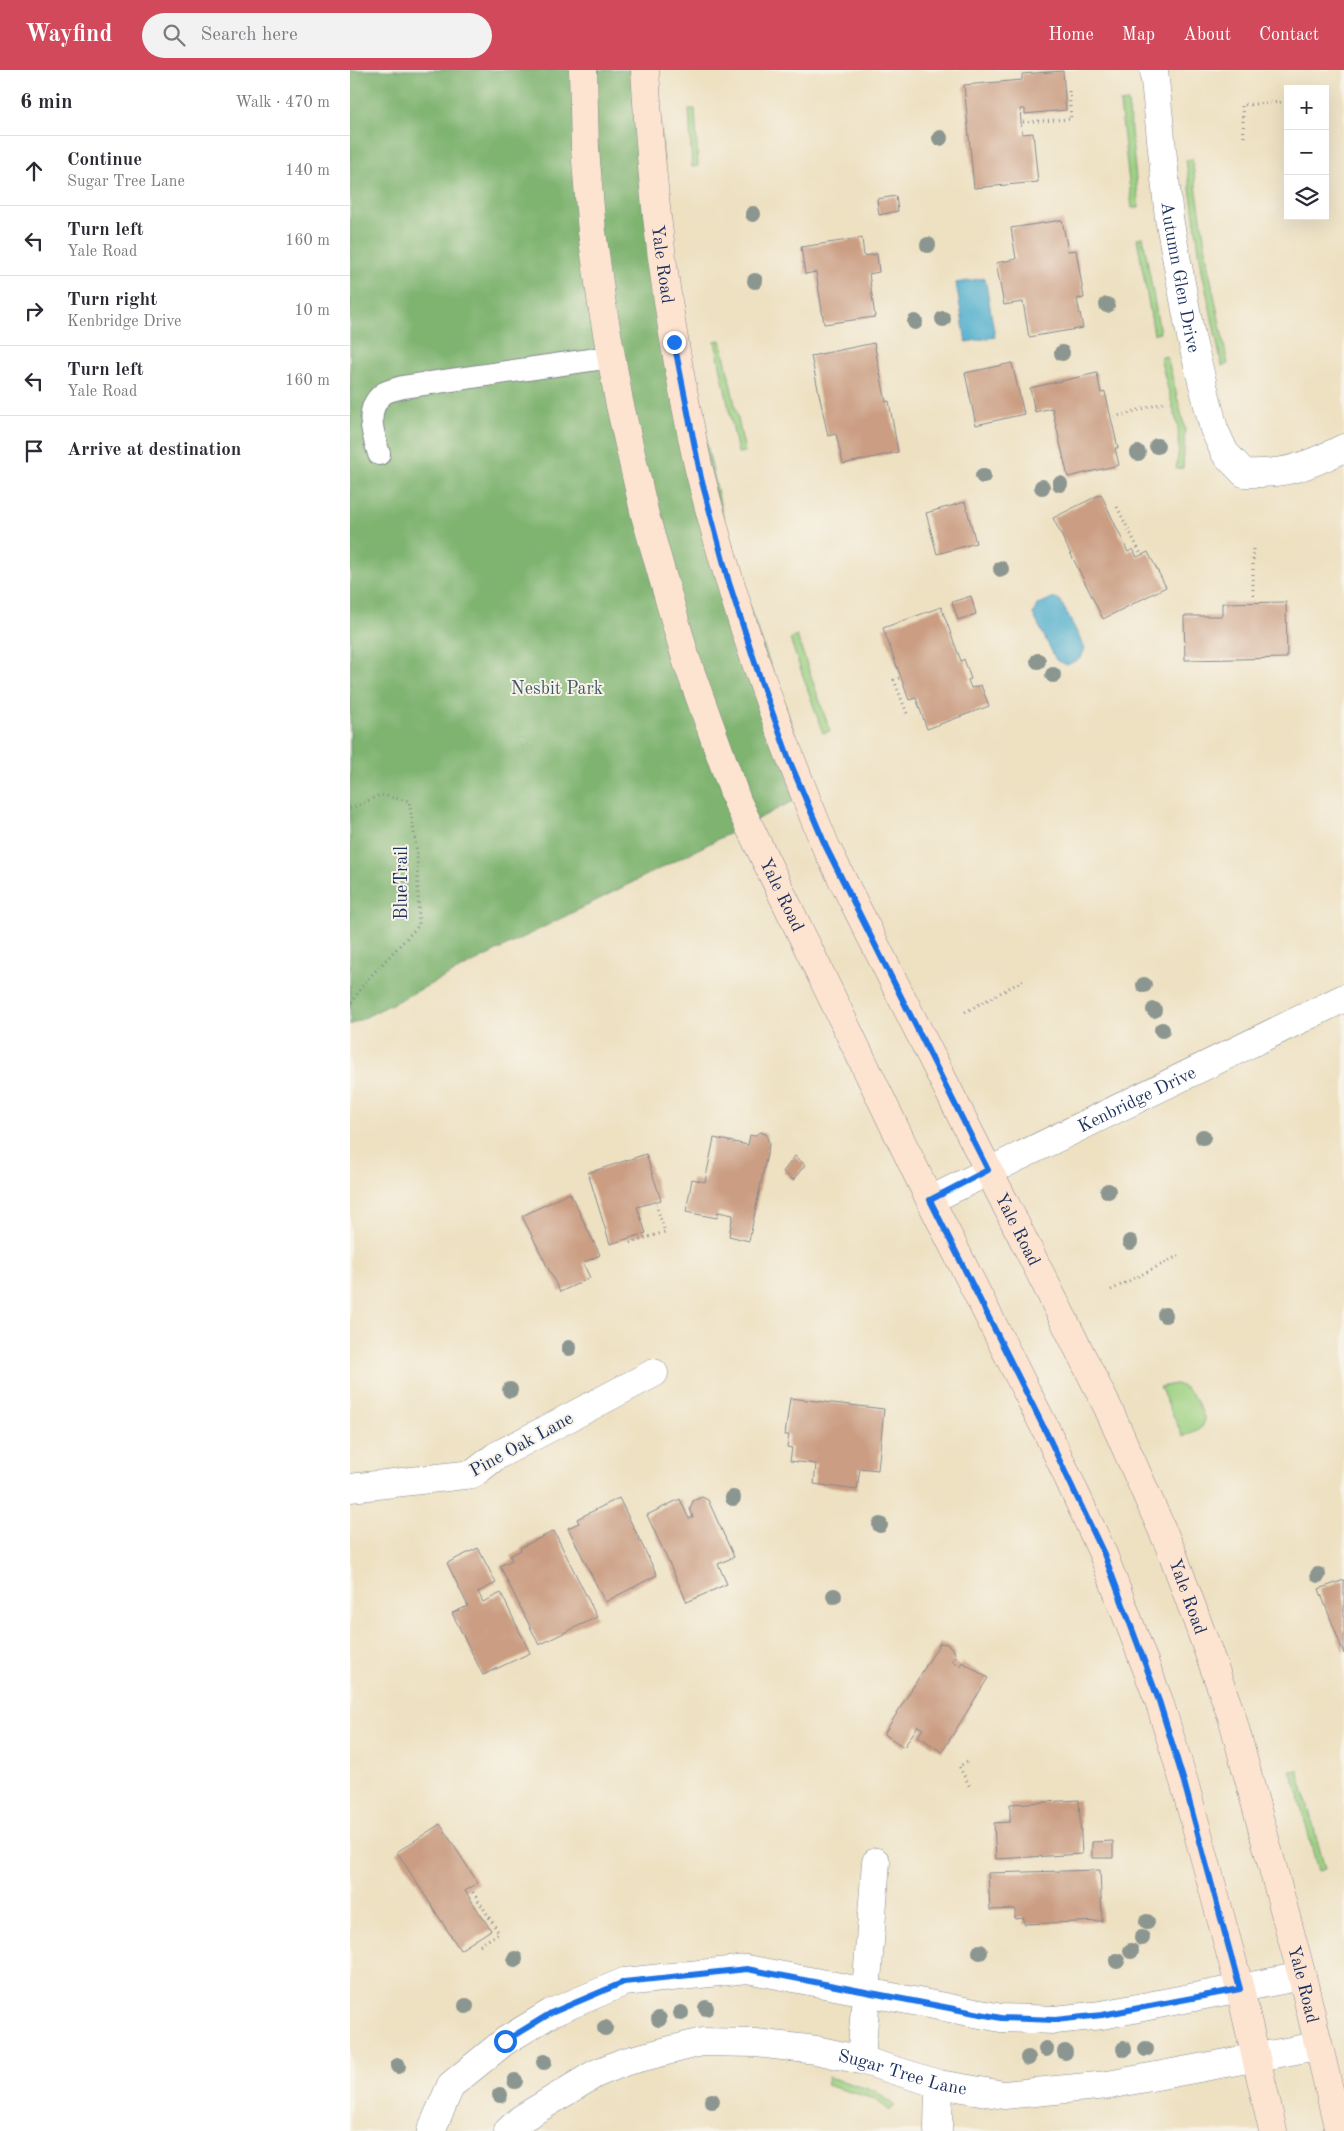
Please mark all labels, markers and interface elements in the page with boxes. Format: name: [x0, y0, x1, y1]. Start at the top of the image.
search box: [142, 13, 492, 58]
icon: search: [160, 21, 188, 49]
text: Wayfind: [25, 23, 112, 47]
text: Search here: [200, 26, 298, 45]
text: Home: [1048, 26, 1094, 44]
text: Map: [1122, 26, 1155, 44]
text: About: [1183, 26, 1231, 44]
text: Contact: [1259, 26, 1319, 44]
map controls: [1284, 85, 1329, 220]
button: +: [1284, 85, 1329, 130]
text: 6 min: [20, 92, 73, 113]
text: Walk · 470 m: [235, 95, 330, 111]
button: −: [1284, 130, 1329, 175]
text: Continue: [67, 151, 142, 170]
icon: ahead: [20, 157, 48, 185]
text: 140 m: [285, 163, 330, 179]
text: Sugar Tree Lane: [67, 174, 185, 190]
button: layers: [1284, 175, 1329, 220]
street label: Autumn Glen Drive: [1157, 201, 1203, 354]
text: Turn left: [67, 221, 144, 240]
street label: Yale Road: [648, 224, 676, 305]
icon: left: [20, 227, 48, 255]
text: 160 m: [285, 233, 330, 249]
text: Yale Road: [67, 244, 137, 260]
text: Turn right: [67, 291, 157, 310]
icon: right: [20, 297, 48, 325]
text: 10 m: [294, 303, 330, 319]
text: Kenbridge Drive: [67, 314, 181, 330]
route end: [663, 331, 686, 354]
text: Turn left: [67, 361, 144, 380]
icon: left: [20, 367, 48, 395]
text: 160 m: [285, 373, 330, 389]
text: Yale Road: [67, 384, 137, 400]
icon: arrive: [20, 437, 48, 465]
text: Arrive at destination: [67, 441, 241, 460]
park label: Nesbit Park: [511, 680, 603, 698]
street label: BlueTrail: [393, 846, 411, 920]
street label: Yale Road: [756, 855, 807, 935]
street label: Kenbridge Drive: [1075, 1064, 1199, 1136]
street label: Yale Road: [991, 1190, 1043, 1269]
street label: Pine Oak Lane: [467, 1409, 576, 1481]
street label: Yale Road: [1165, 1556, 1209, 1637]
street label: Yale Road: [1284, 1944, 1321, 2025]
route start: [494, 2030, 517, 2053]
street label: Sugar Tree Lane: [836, 2047, 968, 2099]

